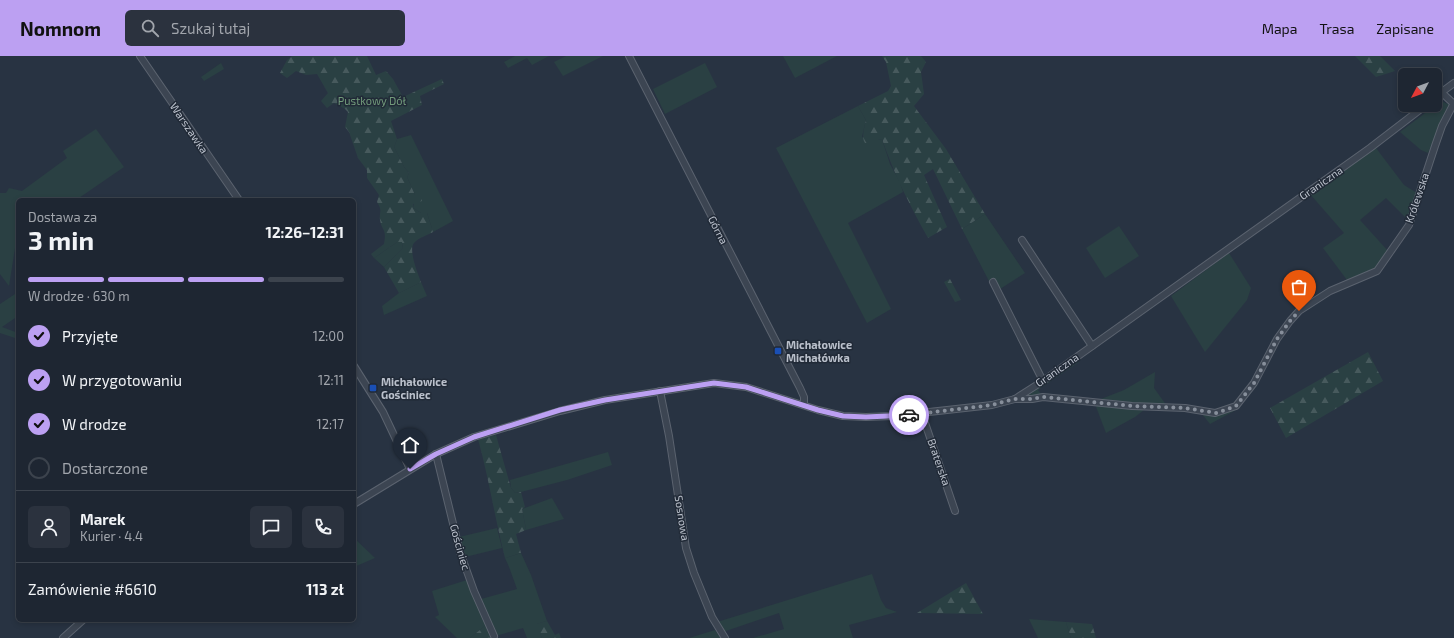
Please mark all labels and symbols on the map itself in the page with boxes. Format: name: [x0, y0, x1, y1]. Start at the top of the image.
north arrow: [1398, 68, 1442, 112]
park label: Pustkowy Dół: [338, 94, 407, 107]
street label: Warszawka: [168, 100, 211, 156]
street label: Graniczna: [1297, 163, 1345, 202]
street label: Królewska: [1402, 171, 1431, 225]
street label: Górna: [706, 213, 731, 246]
pin: [1282, 270, 1316, 311]
place label: Michałowice Michałówka: [786, 338, 852, 364]
marker: Michałowice Michałówka: [773, 346, 783, 356]
street label: Graniczna: [1033, 350, 1081, 389]
place label: Michałowice Gościniec: [381, 375, 447, 401]
marker: Michałowice Gościniec: [368, 383, 378, 393]
courier: [889, 395, 929, 435]
pin: [393, 428, 427, 469]
street label: Braterska: [925, 437, 954, 487]
street label: Sosnowa: [673, 494, 692, 542]
street label: Gościniec: [448, 522, 473, 571]

